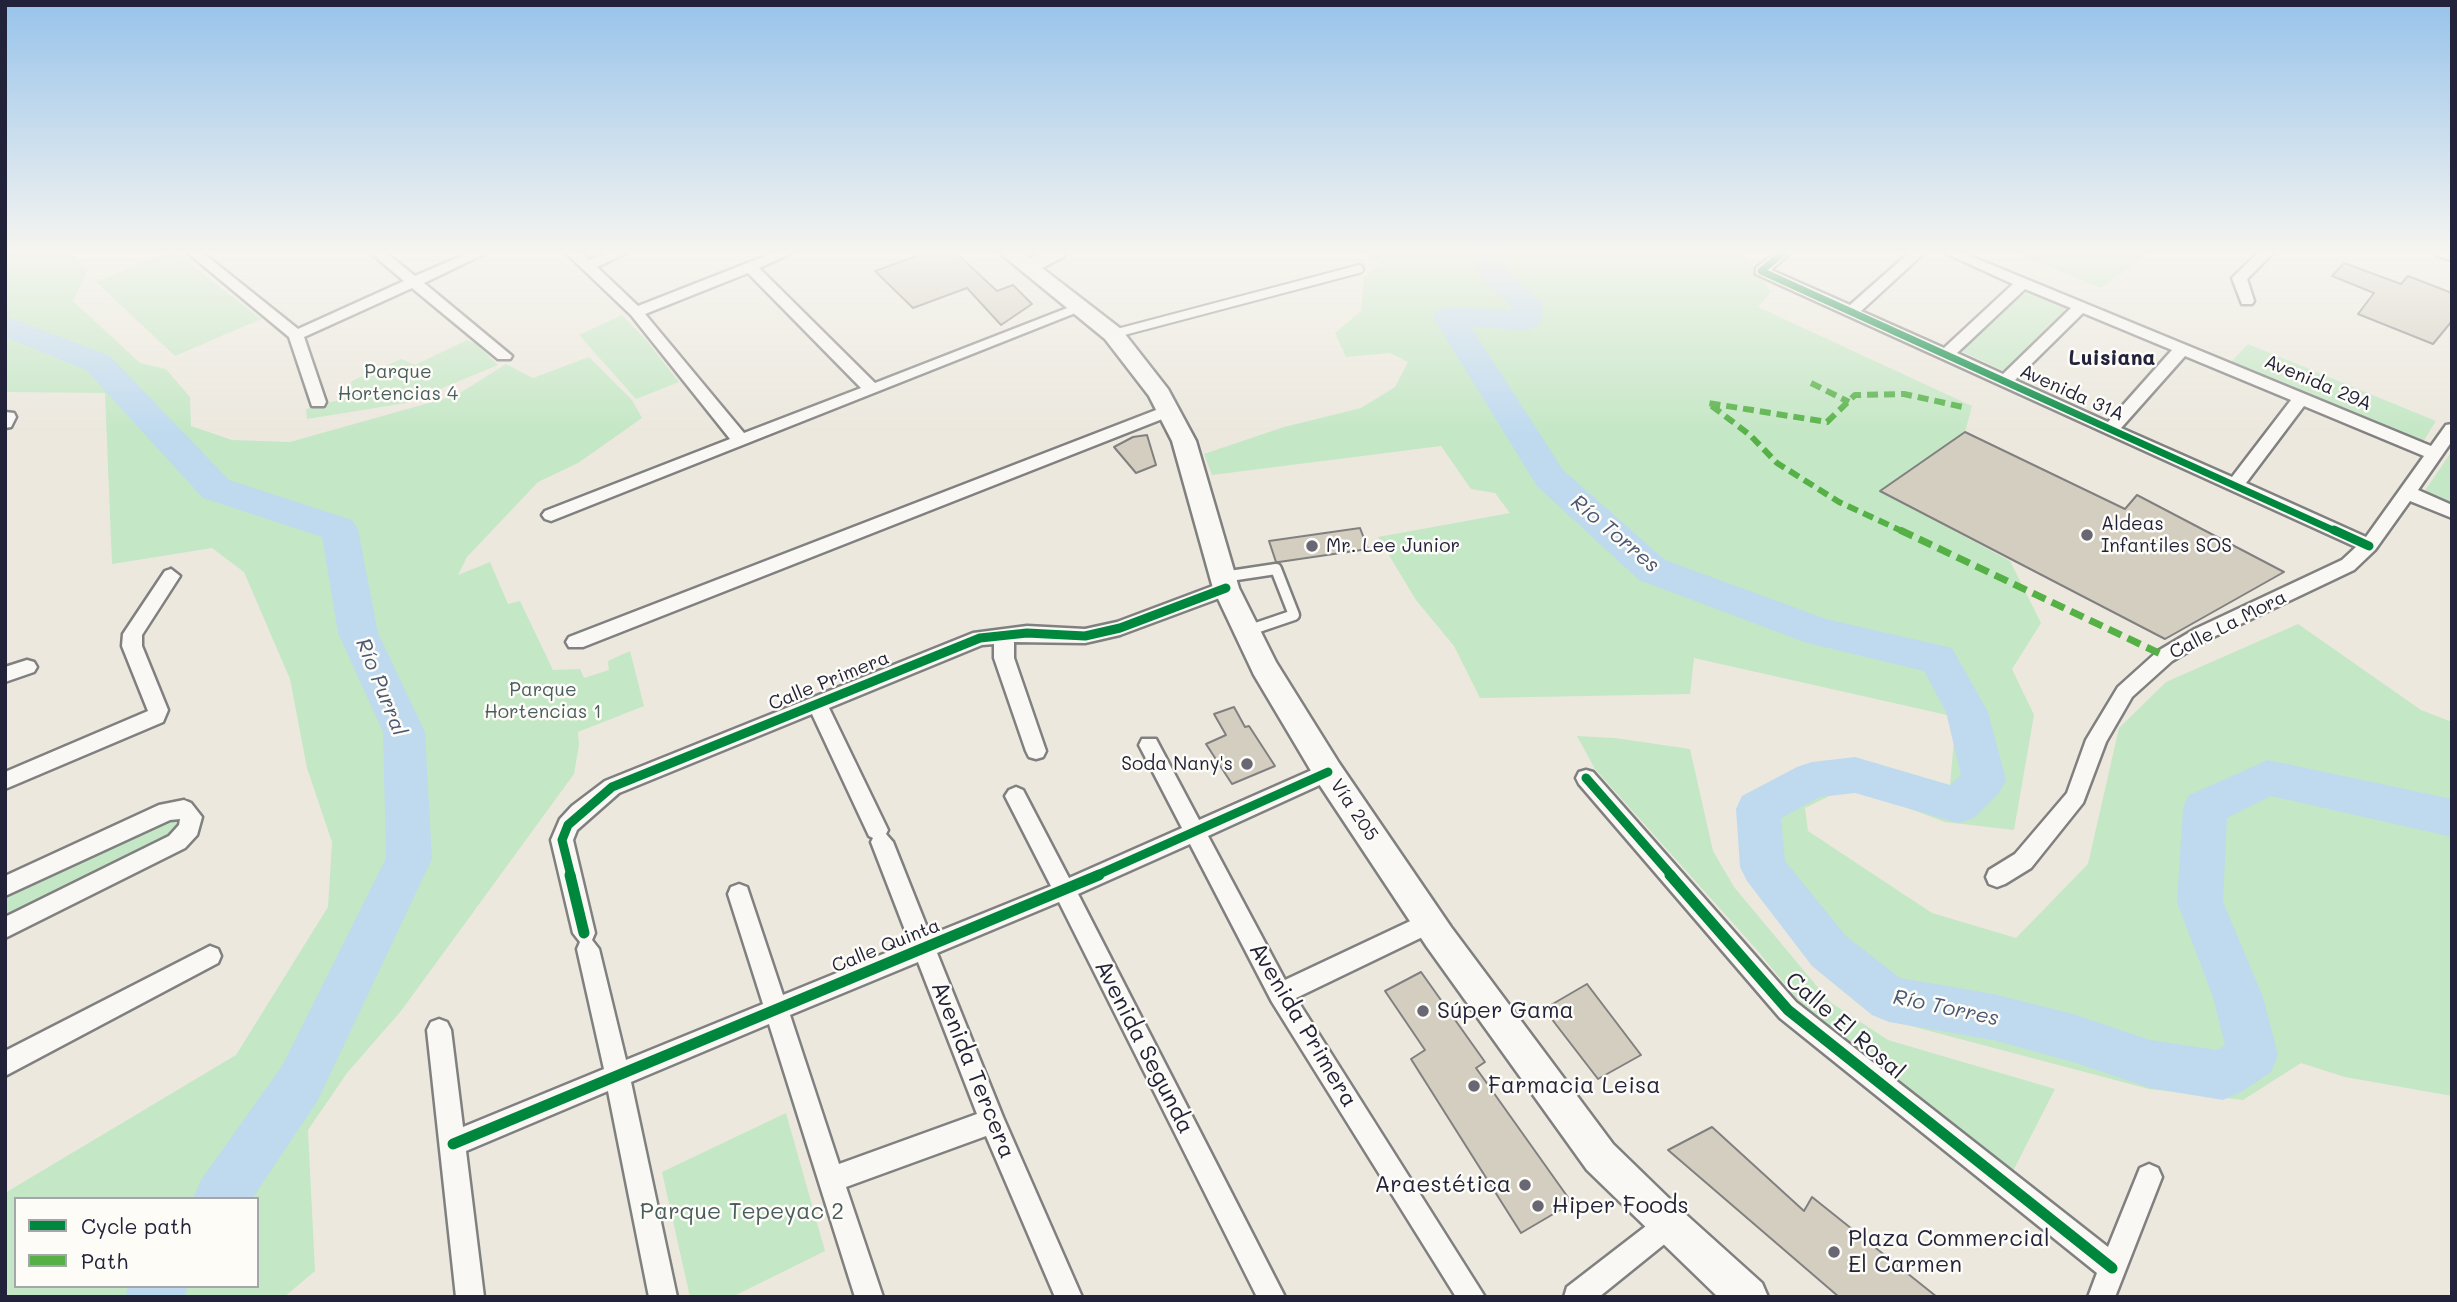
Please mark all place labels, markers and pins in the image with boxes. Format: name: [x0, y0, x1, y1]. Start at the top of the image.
place label: Aldeas Infantiles SOS: [2101, 513, 2232, 557]
marker: Aldeas Infantiles SOS: [2079, 527, 2095, 543]
place label: Mr. Lee Junior: [1326, 535, 1460, 557]
marker: Mr. Lee Junior: [1304, 538, 1320, 554]
place label: Soda Nany's: [1121, 753, 1233, 775]
marker: Soda Nany's: [1239, 756, 1255, 772]
place label: Súper Gama: [1437, 997, 1574, 1025]
marker: Súper Gama: [1415, 1003, 1431, 1019]
place label: Farmacia Leisa: [1488, 1072, 1661, 1100]
marker: Farmacia Leisa: [1466, 1078, 1482, 1094]
place label: Araestética: [1374, 1171, 1511, 1199]
marker: Araestética: [1517, 1177, 1533, 1193]
place label: Hiper Foods: [1552, 1192, 1689, 1220]
marker: Hiper Foods: [1530, 1198, 1546, 1214]
place label: Plaza Commercial El Carmen: [1848, 1225, 2050, 1279]
marker: Plaza Commercial El Carmen: [1826, 1244, 1842, 1260]

